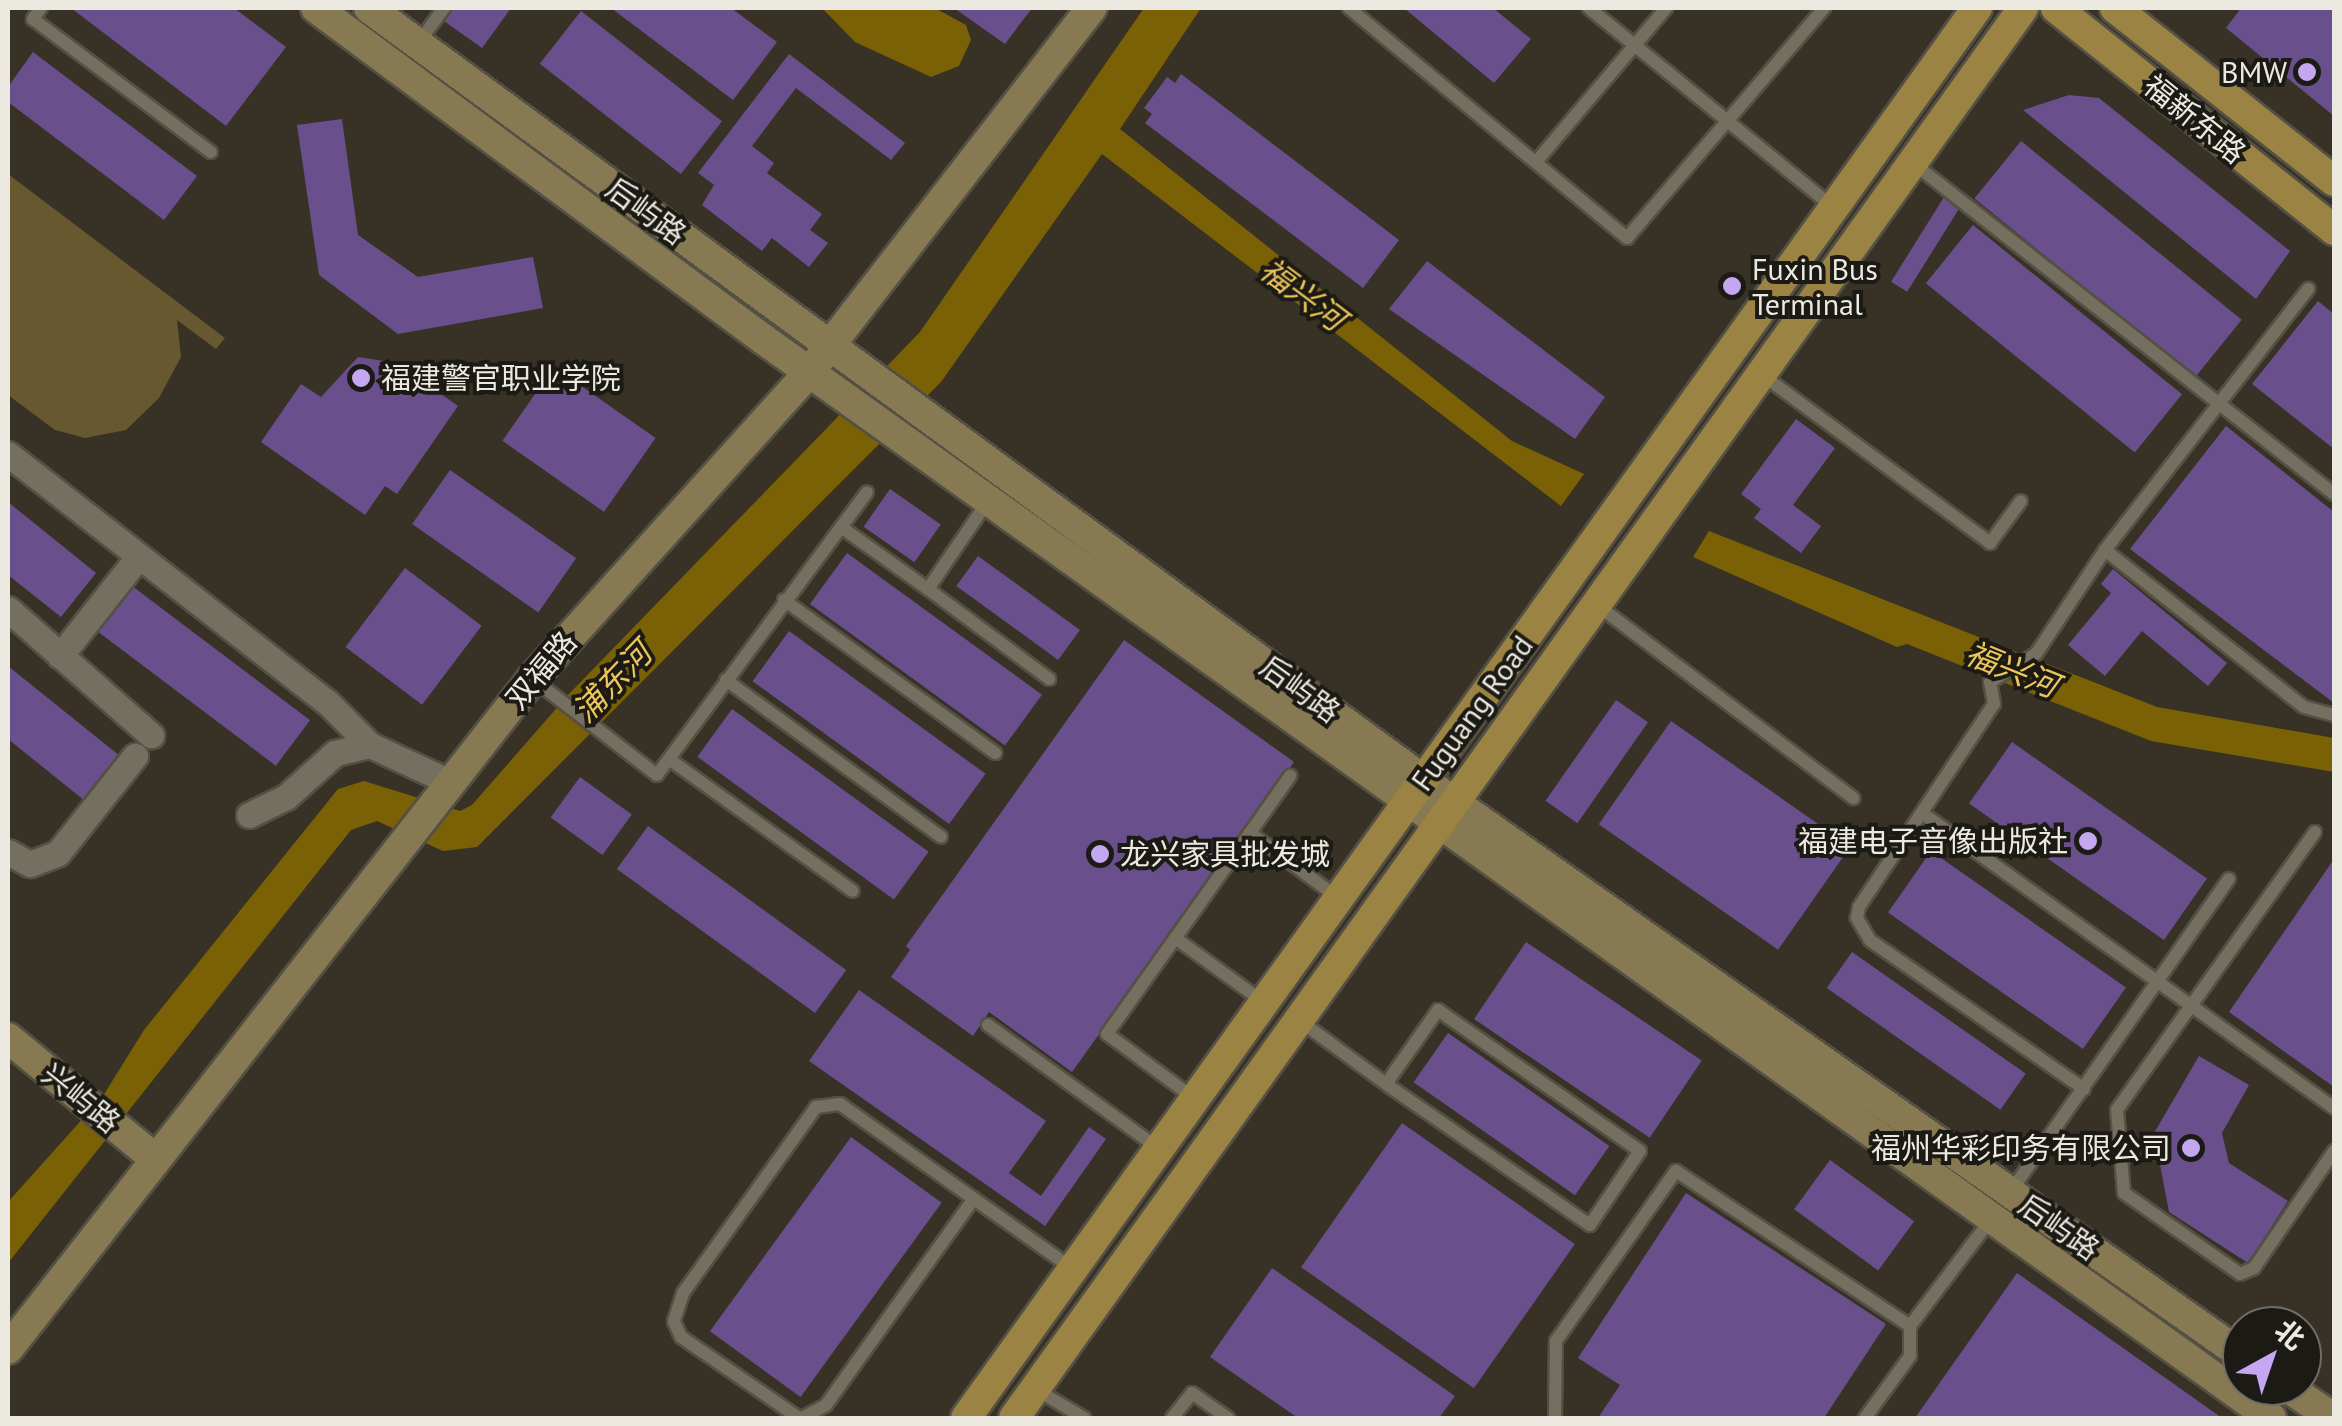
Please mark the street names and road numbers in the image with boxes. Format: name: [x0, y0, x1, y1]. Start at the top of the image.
street label: 福新东路: [2137, 67, 2253, 171]
street label: 后屿路: [599, 170, 693, 252]
street label: 双福路: [498, 624, 584, 716]
street label: Fuguang Road: [1404, 628, 1540, 798]
street label: 后屿路: [1253, 648, 1347, 730]
street label: 兴屿路: [35, 1056, 127, 1140]
street label: 后屿路: [2012, 1186, 2106, 1268]

